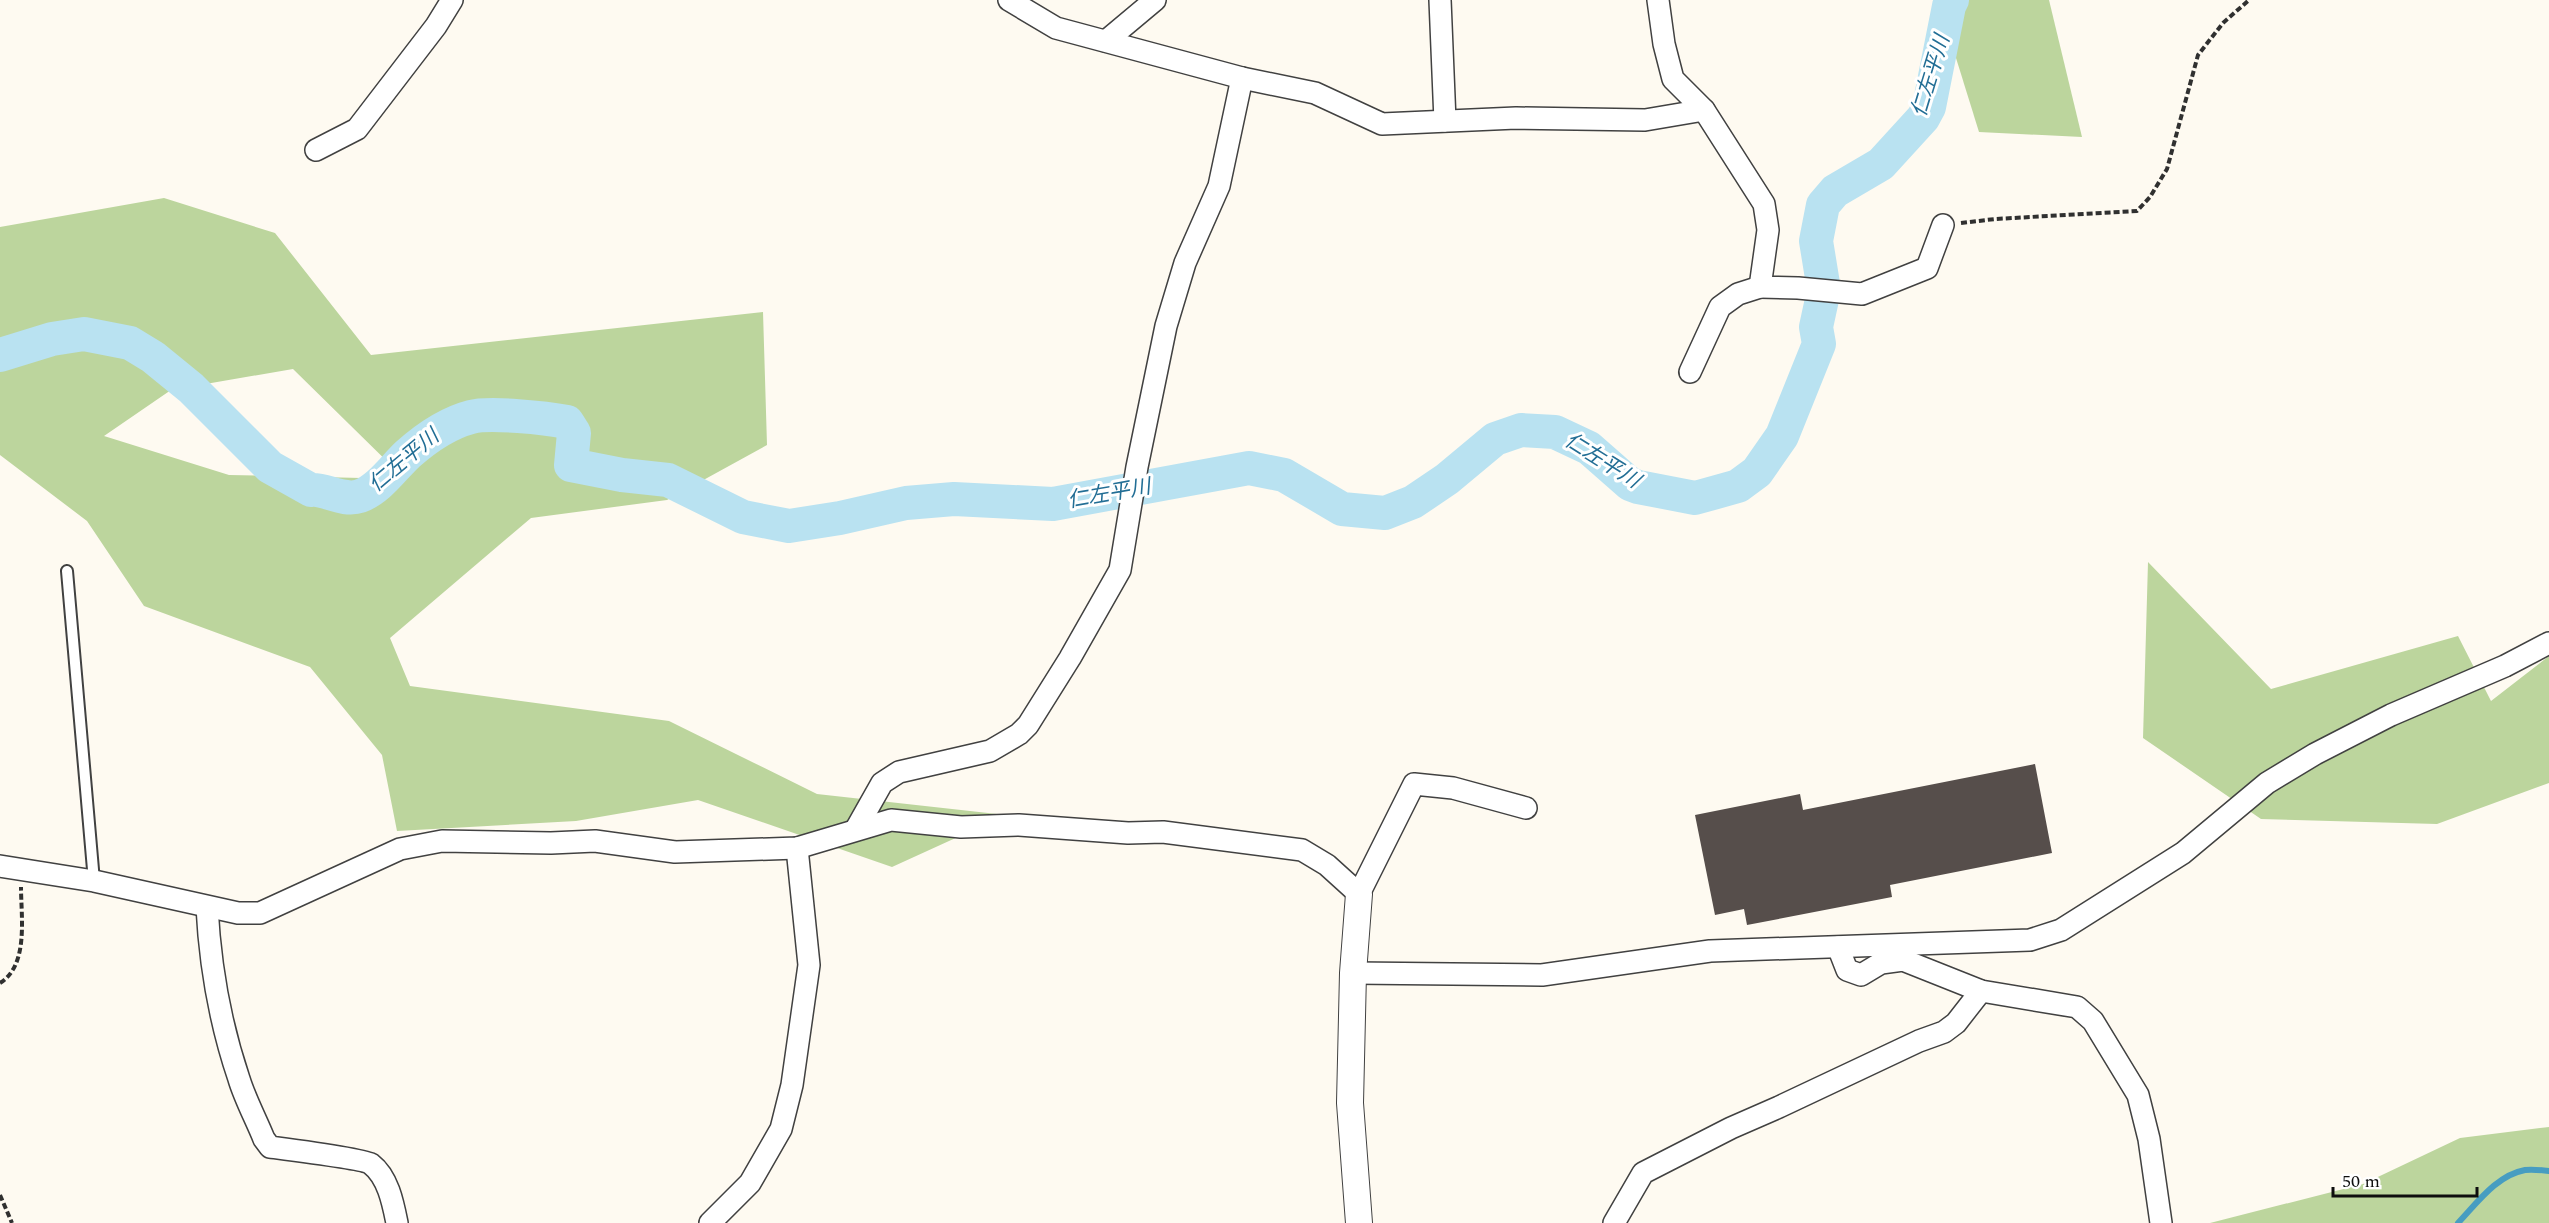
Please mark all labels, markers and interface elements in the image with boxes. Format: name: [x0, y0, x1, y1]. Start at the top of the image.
water label: 仁左平川: [1903, 29, 1959, 121]
water label: 仁左平川: [362, 420, 448, 500]
water label: 仁左平川: [1558, 425, 1648, 498]
water label: 仁左平川: [1065, 471, 1155, 517]
scale bar: [2333, 1160, 2477, 1198]
text: 50 m: [2342, 1168, 2380, 1195]

